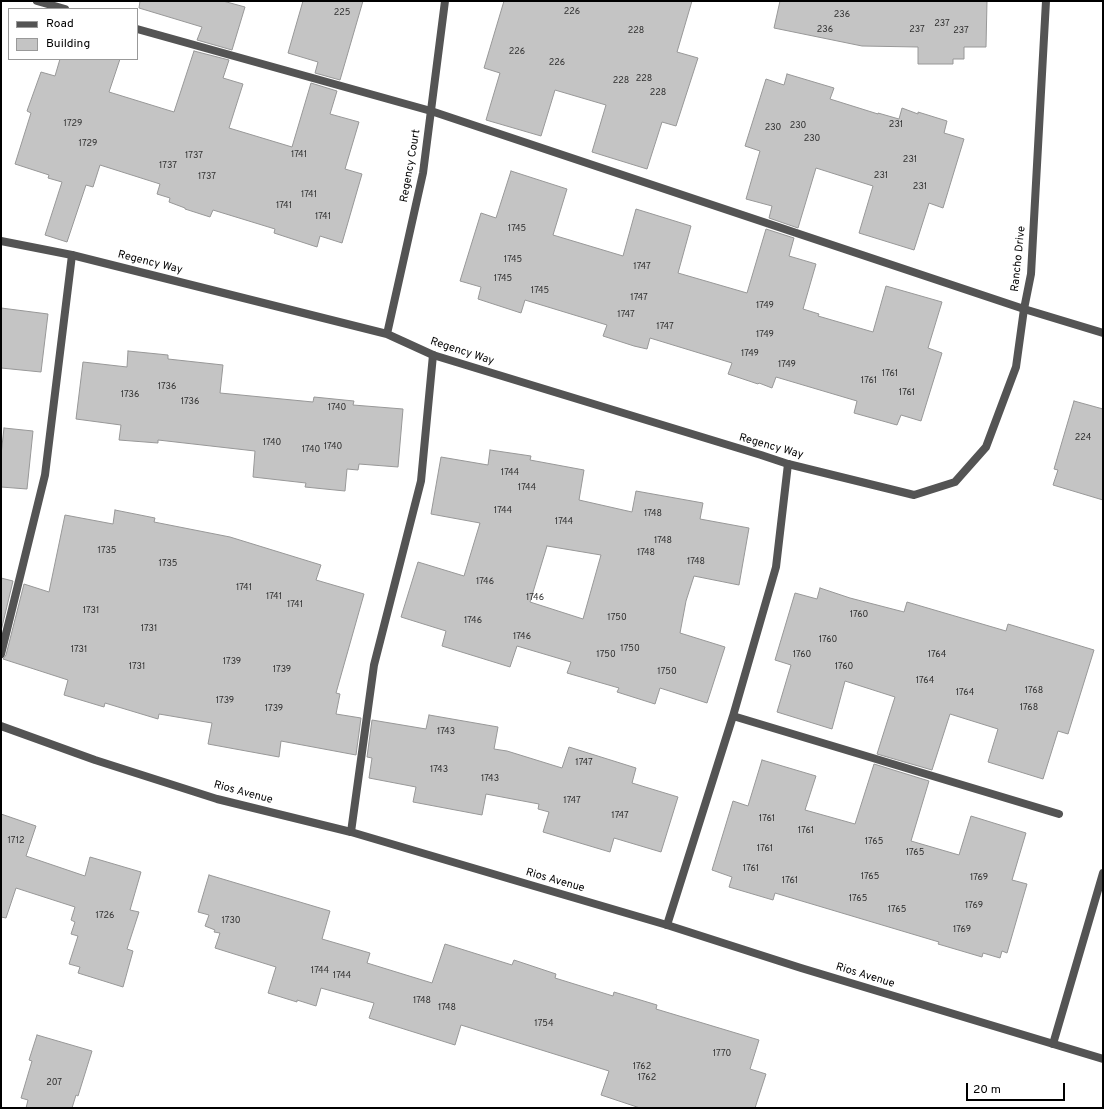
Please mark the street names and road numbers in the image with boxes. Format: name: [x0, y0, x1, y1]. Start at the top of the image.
street label: Regency Court: [398, 128, 424, 204]
street label: Rancho Drive: [1009, 225, 1029, 293]
street label: Regency Way: [116, 249, 184, 277]
street label: Regency Way: [428, 335, 496, 369]
street label: Regency Way: [737, 432, 805, 462]
street label: Rios Avenue: [212, 779, 274, 807]
street label: Rios Avenue: [524, 866, 586, 896]
street label: Rios Avenue: [834, 961, 896, 991]

